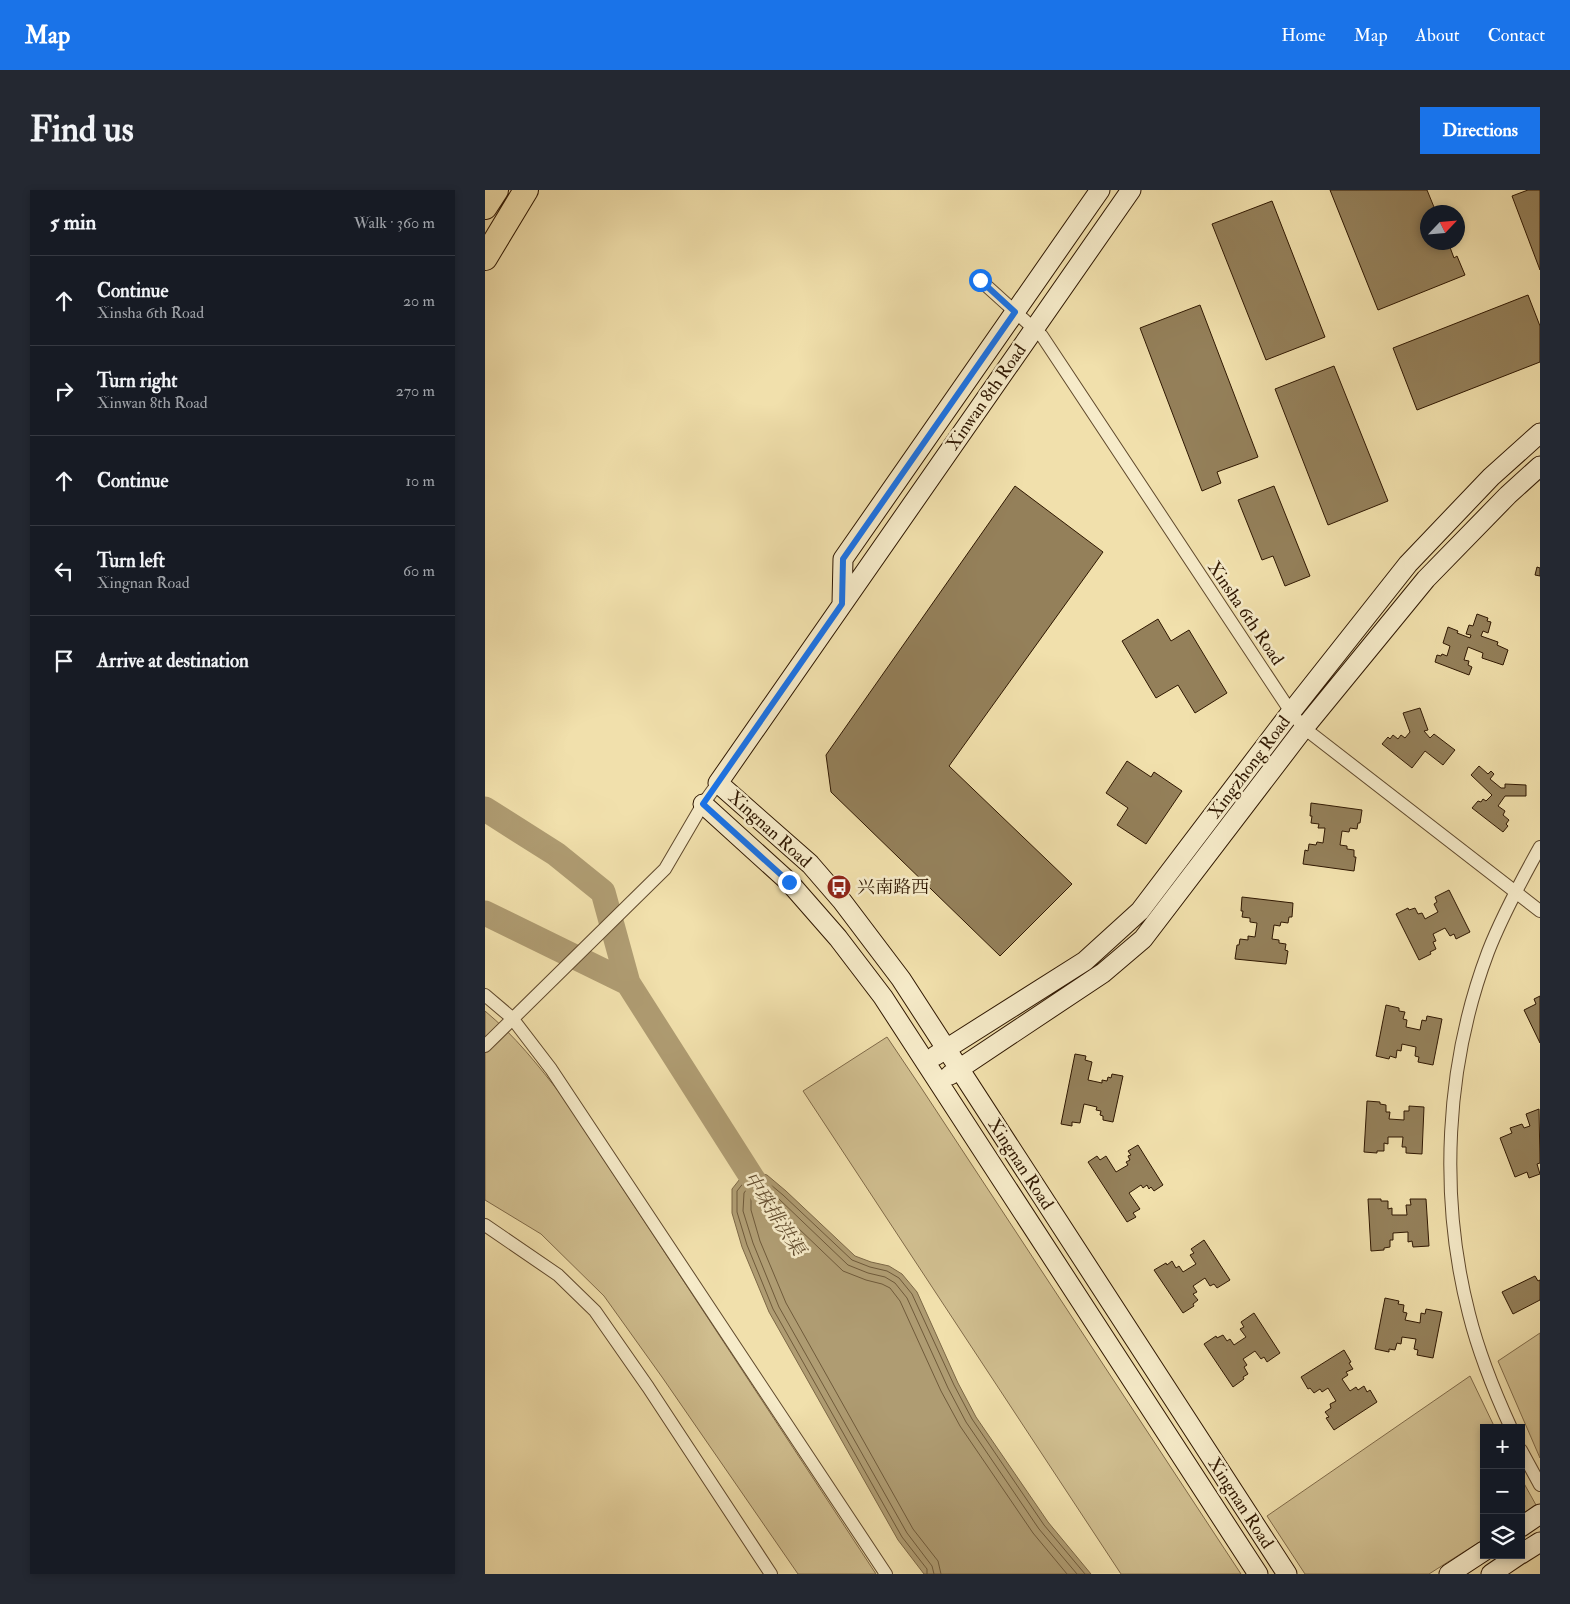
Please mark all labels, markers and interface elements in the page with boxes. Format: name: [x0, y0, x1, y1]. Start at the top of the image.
text: Map: [25, 20, 70, 51]
text: Home: [1281, 24, 1326, 47]
text: Map: [1354, 24, 1388, 47]
text: About: [1416, 24, 1460, 47]
text: Contact: [1488, 24, 1545, 47]
button: Directions: [1420, 107, 1540, 154]
text: Find us: [30, 108, 134, 152]
north arrow: [1420, 205, 1465, 250]
text: 5 min: [50, 209, 96, 236]
text: Walk · 360 m: [354, 213, 435, 233]
route start: [969, 269, 992, 292]
text: Continue: [97, 279, 168, 303]
icon: ahead: [50, 287, 78, 315]
text: 20 m: [403, 291, 435, 311]
text: Xinsha 6th Road: [97, 303, 204, 323]
street label: Xinwan 8th Road: [941, 340, 1032, 455]
text: Turn right: [97, 369, 177, 393]
icon: right: [50, 377, 78, 405]
text: 270 m: [396, 381, 435, 401]
text: Xinwan 8th Road: [97, 393, 208, 413]
icon: ahead: [50, 467, 78, 495]
text: Continue: [97, 469, 168, 493]
text: 10 m: [405, 471, 435, 491]
text: Turn left: [97, 549, 165, 573]
icon: left: [50, 557, 78, 585]
street label: Xinsha 6th Road: [1202, 557, 1289, 670]
text: 60 m: [403, 561, 435, 581]
text: Xingnan Road: [97, 573, 190, 593]
icon: arrive: [50, 647, 78, 675]
text: Arrive at destination: [97, 649, 249, 673]
street label: Xingzhong Road: [1203, 711, 1296, 823]
street label: Xingnan Road: [723, 786, 816, 873]
route end: [778, 871, 801, 894]
bus stop icon: 兴南路西: [826, 874, 852, 900]
place label: 兴南路西: [857, 876, 929, 899]
street label: Xingnan Road: [983, 1114, 1059, 1214]
water label: 中珠排洪渠: [738, 1167, 812, 1262]
map controls: [1480, 1424, 1525, 1559]
button: +: [1480, 1424, 1525, 1469]
street label: Xingnan Road: [1203, 1453, 1279, 1553]
button: −: [1480, 1469, 1525, 1514]
button: layers: [1480, 1514, 1525, 1559]

